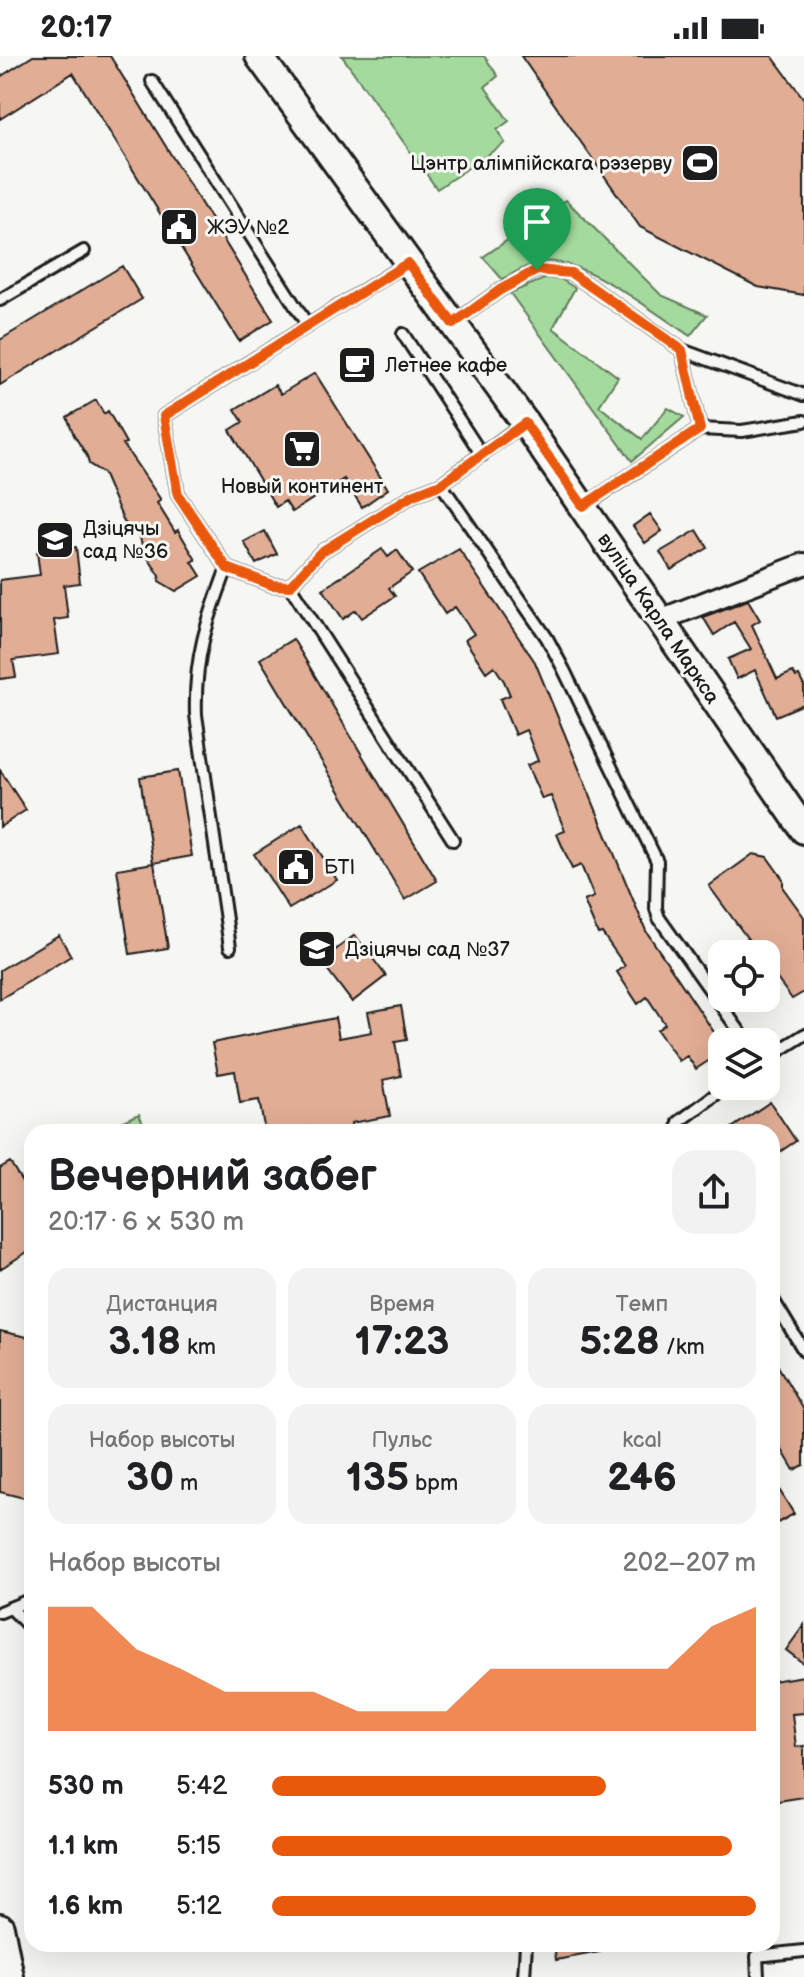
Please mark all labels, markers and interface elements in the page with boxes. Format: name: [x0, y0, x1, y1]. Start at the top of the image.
text: 20:17: [40, 10, 113, 46]
sports icon: Цэнтр алімпійскага рэзерву: [679, 142, 721, 184]
place label: Цэнтр алімпійскага рэзерву: [410, 152, 672, 176]
pin: [503, 188, 571, 270]
icon: arrive: [515, 200, 559, 244]
public building icon: ЖЭУ №2: [158, 206, 200, 248]
place label: ЖЭУ №2: [207, 216, 289, 240]
cafe icon: Летнее кафе: [336, 344, 378, 386]
place label: Летнее кафе: [384, 354, 507, 378]
supermarket icon: Новый континент: [281, 428, 323, 470]
place label: Новый континент: [221, 475, 384, 499]
place label: Дзіцячы сад №36: [83, 517, 168, 564]
school or university icon: Дзіцячы сад №36: [34, 519, 76, 561]
street label: вуліца Карла Маркса: [592, 528, 724, 709]
public building icon: БТІ: [275, 846, 317, 888]
place label: БТІ: [324, 856, 355, 880]
school or university icon: Дзіцячы сад №37: [296, 928, 338, 970]
place label: Дзіцячы сад №37: [345, 938, 510, 962]
map controls: [708, 940, 780, 1100]
button: locate: [708, 940, 780, 1012]
button: layers: [708, 1028, 780, 1100]
text: Вечерний забег: [48, 1150, 377, 1203]
button: share: [672, 1150, 756, 1234]
text: 20:17 · 6 × 530 m: [48, 1207, 244, 1238]
text: Дистанция: [106, 1291, 218, 1318]
text: Время: [369, 1291, 435, 1318]
text: Темп: [616, 1291, 668, 1318]
text: 3.18: [108, 1318, 181, 1366]
text: 17:23: [355, 1318, 449, 1366]
text: 5:28: [579, 1318, 660, 1366]
text: km: [181, 1334, 216, 1361]
text: /km: [660, 1334, 705, 1361]
text: Набор высоты: [89, 1427, 235, 1454]
text: Пульс: [372, 1427, 432, 1454]
text: kcal: [622, 1427, 662, 1454]
text: 30: [126, 1454, 174, 1502]
text: 135: [346, 1454, 409, 1502]
text: 246: [607, 1454, 677, 1502]
text: m: [174, 1470, 198, 1497]
text: bpm: [409, 1470, 458, 1497]
text: Набор высоты: [48, 1548, 221, 1579]
text: 202–207 m: [623, 1548, 756, 1579]
text: 530 m: [48, 1771, 124, 1802]
text: 5:42: [176, 1771, 227, 1802]
text: 1.1 km: [48, 1831, 118, 1862]
text: 5:15: [176, 1831, 221, 1862]
text: 1.6 km: [48, 1891, 123, 1922]
text: 5:12: [176, 1891, 222, 1922]

